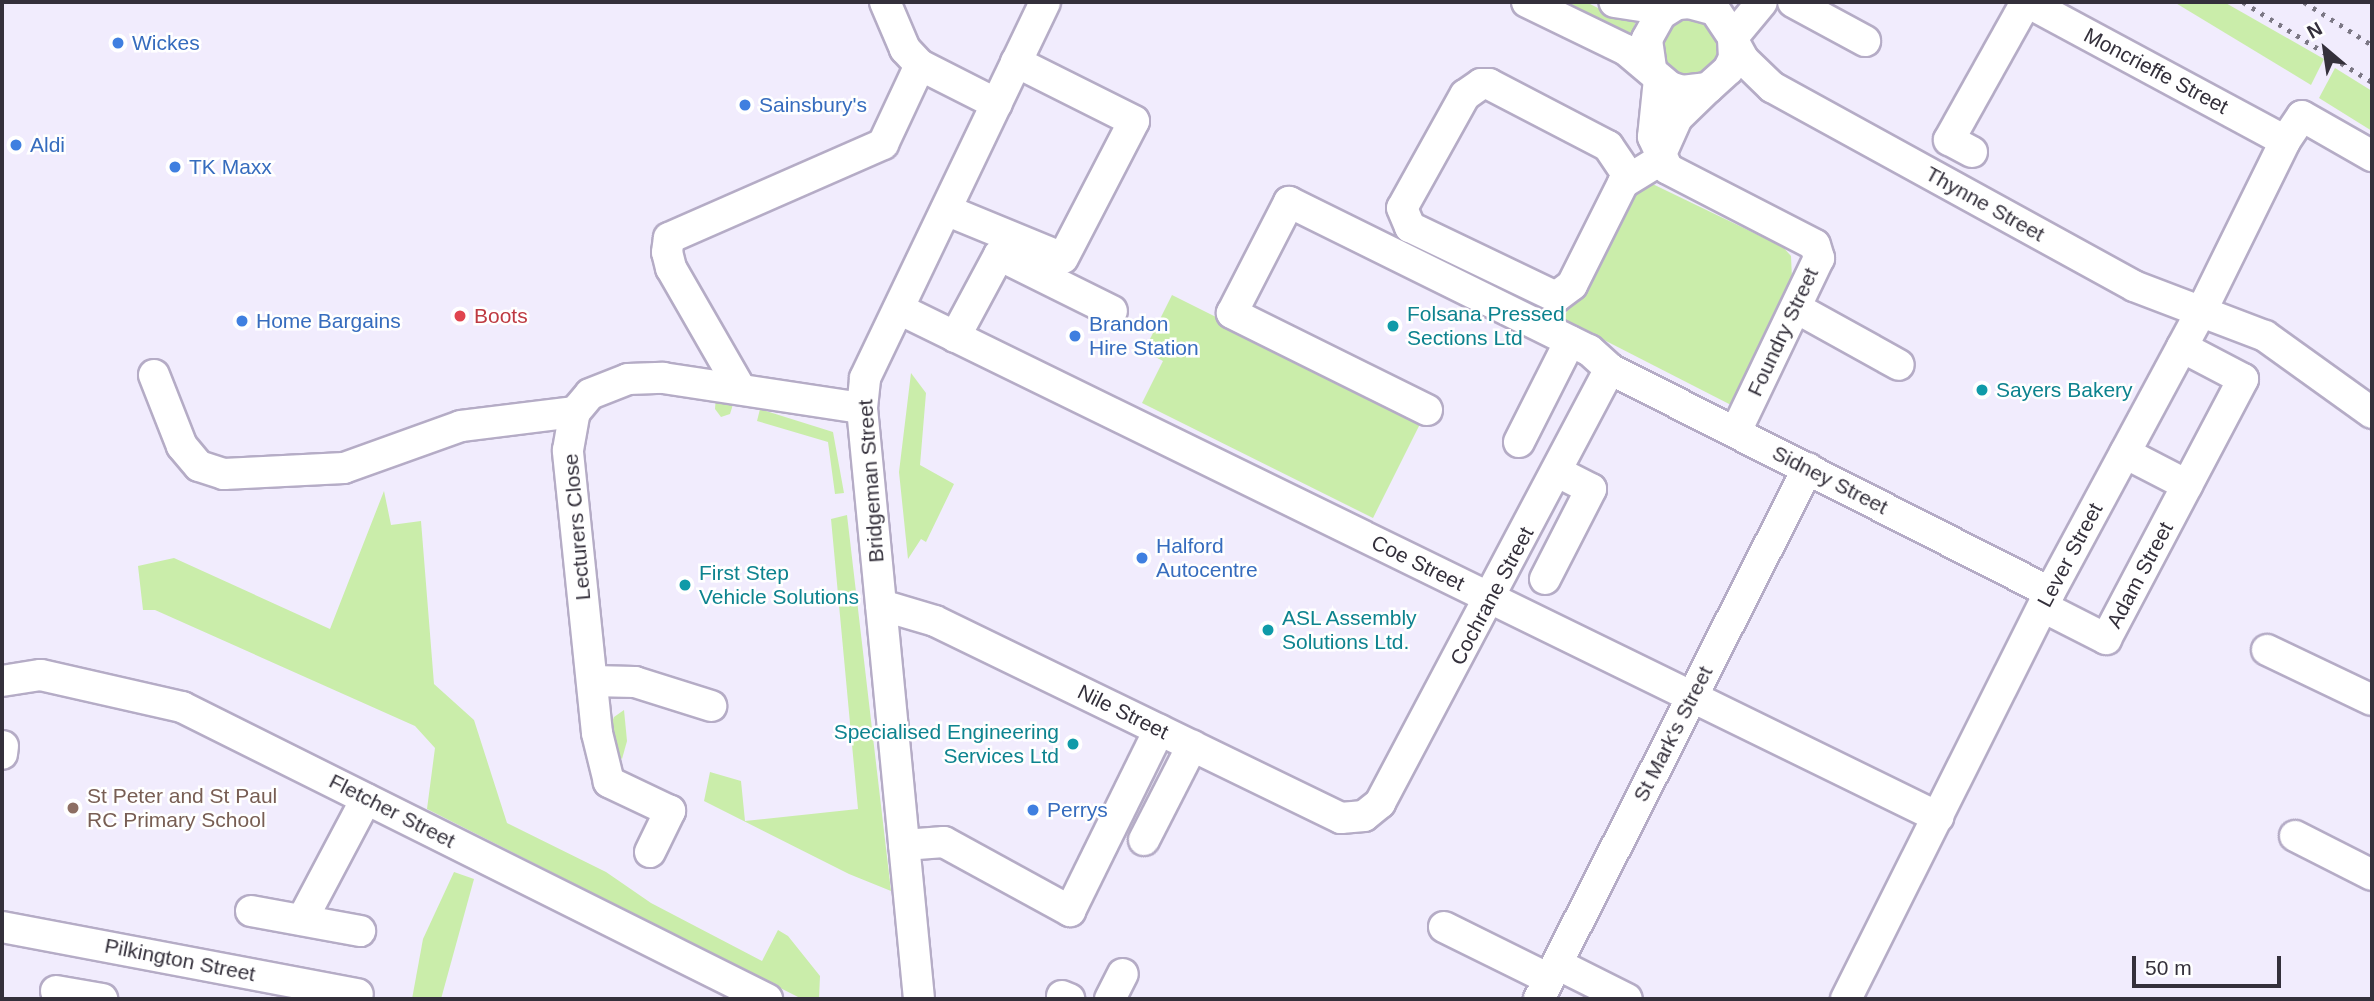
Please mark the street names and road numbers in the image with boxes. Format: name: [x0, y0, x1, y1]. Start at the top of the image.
street label: Moncrieffe Street: [2080, 22, 2232, 120]
street label: Thynne Street: [1921, 161, 2049, 247]
street label: Foundry Street: [1742, 264, 1824, 400]
street label: Bridgeman Street: [853, 399, 889, 563]
street label: Sidney Street: [1768, 440, 1892, 520]
street label: Lecturers Close: [558, 453, 596, 601]
street label: Lever Street: [2032, 499, 2108, 611]
street label: Adam Street: [2101, 518, 2179, 632]
street label: Cochrane Street: [1445, 523, 1539, 669]
street label: Coe Street: [1367, 530, 1469, 596]
street label: St Mark's Street: [1628, 662, 1718, 806]
street label: Nile Street: [1073, 679, 1173, 745]
street label: Fletcher Street: [325, 769, 459, 853]
street label: Pilkington Street: [103, 933, 257, 987]

